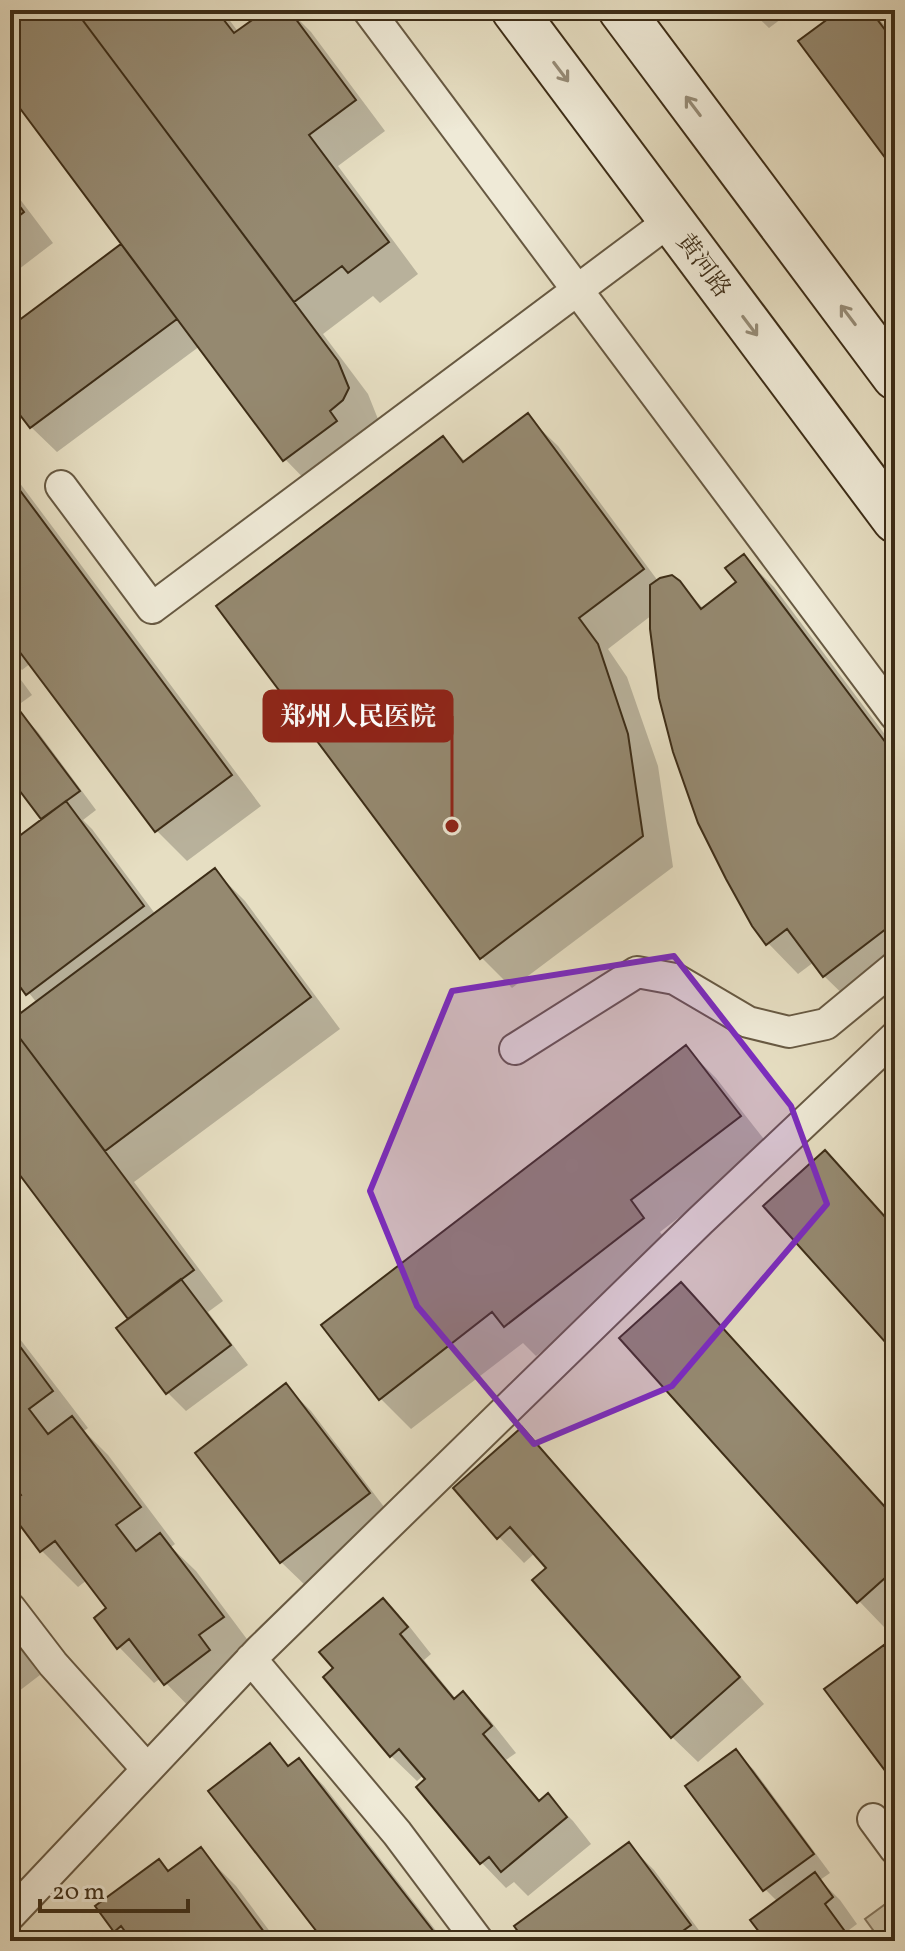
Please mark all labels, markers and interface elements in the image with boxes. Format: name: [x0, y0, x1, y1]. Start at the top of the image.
one-way arrow: [552, 61, 569, 83]
one-way arrow: [684, 96, 701, 117]
street label: 黄河路: [667, 227, 738, 305]
one-way arrow: [840, 304, 857, 326]
one-way arrow: [741, 314, 758, 336]
callout: 郑州人民医院: [264, 691, 452, 741]
text: 郑州人民医院: [280, 700, 436, 736]
scale bar: [40, 1863, 188, 1913]
text: 20 m: [52, 1876, 105, 1910]

